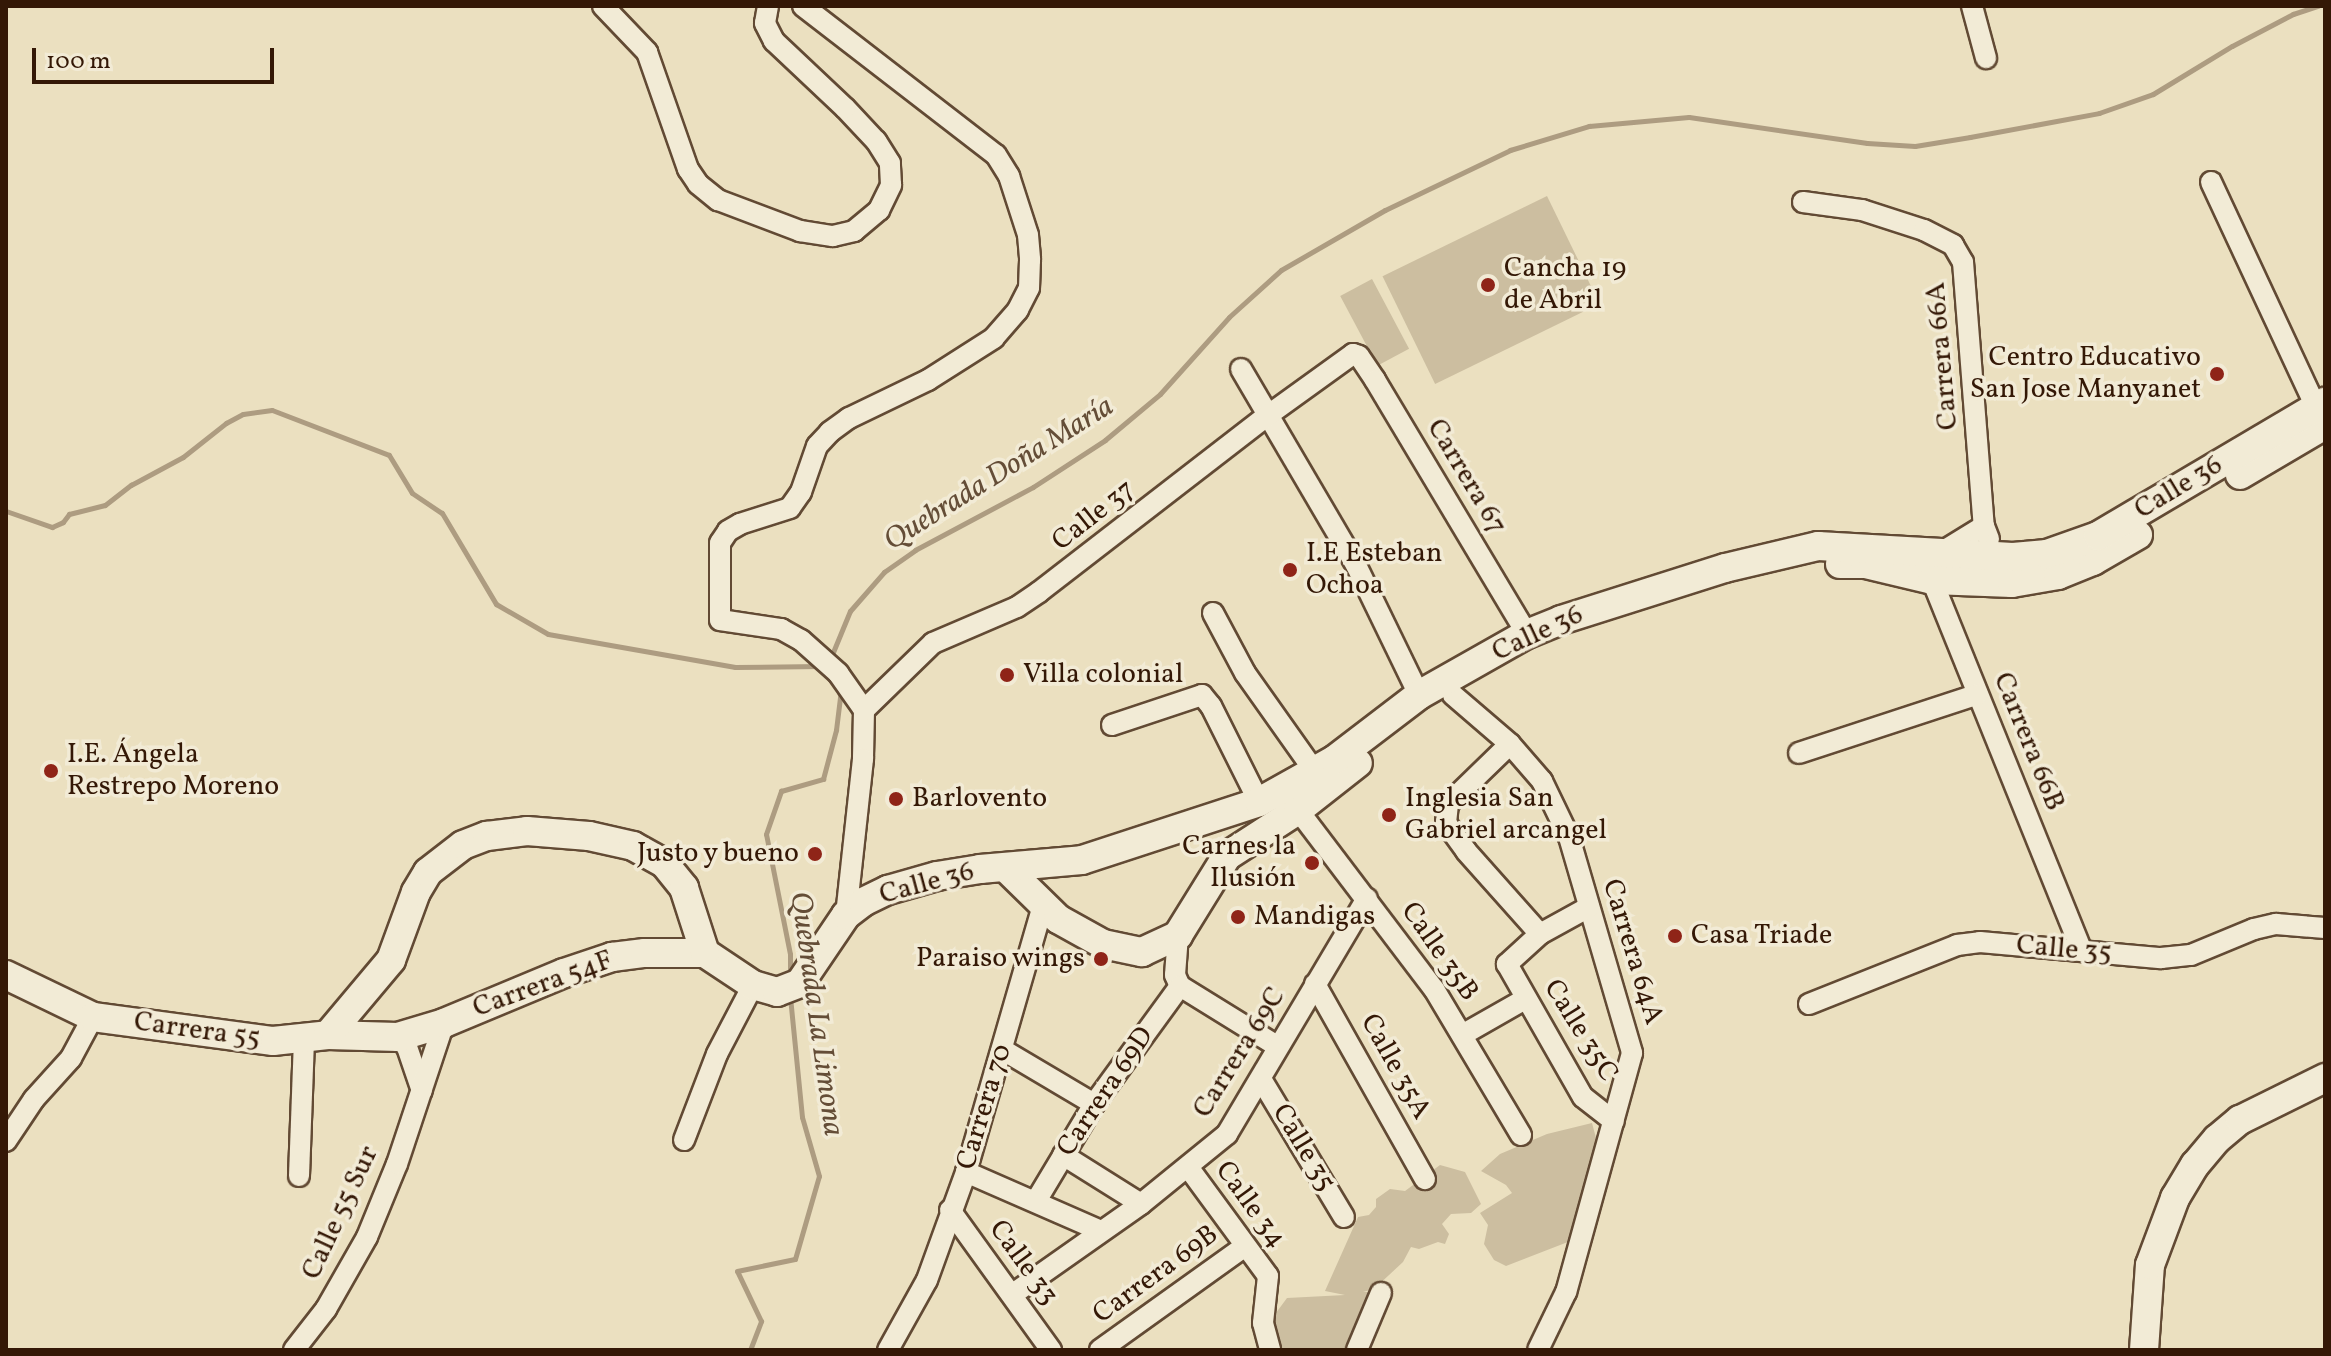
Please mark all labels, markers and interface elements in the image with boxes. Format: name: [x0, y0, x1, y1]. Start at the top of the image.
scale bar: [36, 32, 278, 82]
text: 100 m: [46, 45, 111, 79]
place label: Cancha 19 de Abril: [1504, 252, 1626, 318]
marker: Cancha 19 de Abril: [1479, 276, 1497, 294]
street label: Carrera 66A: [1920, 281, 1966, 431]
place label: Centro Educativo San Jose Manyanet: [1970, 341, 2201, 407]
marker: Centro Educativo San Jose Manyanet: [2208, 365, 2226, 383]
water label: Quebrada Doña María: [878, 389, 1120, 559]
street label: Carrera 67: [1419, 413, 1513, 541]
street label: Calle 36: [2129, 449, 2229, 527]
street label: Calle 37: [1046, 473, 1142, 559]
place label: I.E Esteban Ochoa: [1306, 537, 1443, 603]
marker: I.E Esteban Ochoa: [1281, 561, 1299, 579]
street label: Calle 36: [1487, 598, 1589, 670]
place label: Villa colonial: [1023, 658, 1183, 692]
marker: Villa colonial: [998, 666, 1016, 684]
street label: Carrera 66B: [1985, 668, 2071, 816]
place label: I.E. Ángela Restrepo Moreno: [67, 738, 279, 804]
marker: I.E. Ángela Restrepo Moreno: [42, 762, 60, 780]
place label: Barlovento: [912, 782, 1047, 816]
place label: Inglesia San Gabriel arcangel: [1405, 782, 1607, 848]
marker: Barlovento: [887, 790, 905, 808]
marker: Inglesia San Gabriel arcangel: [1380, 806, 1398, 824]
place label: Carnes la Ilusión: [1182, 830, 1296, 896]
place label: Justo y bueno: [635, 837, 799, 871]
marker: Justo y bueno: [806, 845, 824, 863]
marker: Carnes la Ilusión: [1303, 854, 1321, 872]
street label: Calle 36: [876, 855, 978, 913]
street label: Carrera 64A: [1594, 875, 1670, 1029]
water label: Quebrada La Limona: [781, 889, 851, 1139]
street label: Calle 35B: [1393, 896, 1485, 1008]
place label: Mandigas: [1254, 900, 1375, 934]
marker: Mandigas: [1229, 908, 1247, 926]
place label: Casa Triade: [1691, 919, 1833, 953]
marker: Casa Triade: [1666, 927, 1684, 945]
street label: Calle 35: [2015, 929, 2113, 971]
place label: Paraiso wings: [915, 942, 1085, 976]
street label: Carrera 54F: [469, 944, 617, 1026]
marker: Paraiso wings: [1092, 950, 1110, 968]
street label: Calle 35C: [1536, 974, 1624, 1088]
street label: Carrera 69C: [1187, 982, 1293, 1124]
street label: Carrera 55: [132, 1006, 262, 1056]
street label: Calle 35A: [1352, 1008, 1438, 1126]
street label: Carrera 69D: [1050, 1021, 1162, 1163]
street label: Carrera 70: [950, 1040, 1020, 1174]
street label: Calle 35: [1264, 1098, 1342, 1198]
street label: Calle 55 Sur: [295, 1141, 387, 1285]
street label: Calle 34: [1207, 1155, 1293, 1255]
street label: Calle 33: [981, 1214, 1065, 1312]
street label: Carrera 69B: [1087, 1218, 1225, 1332]

